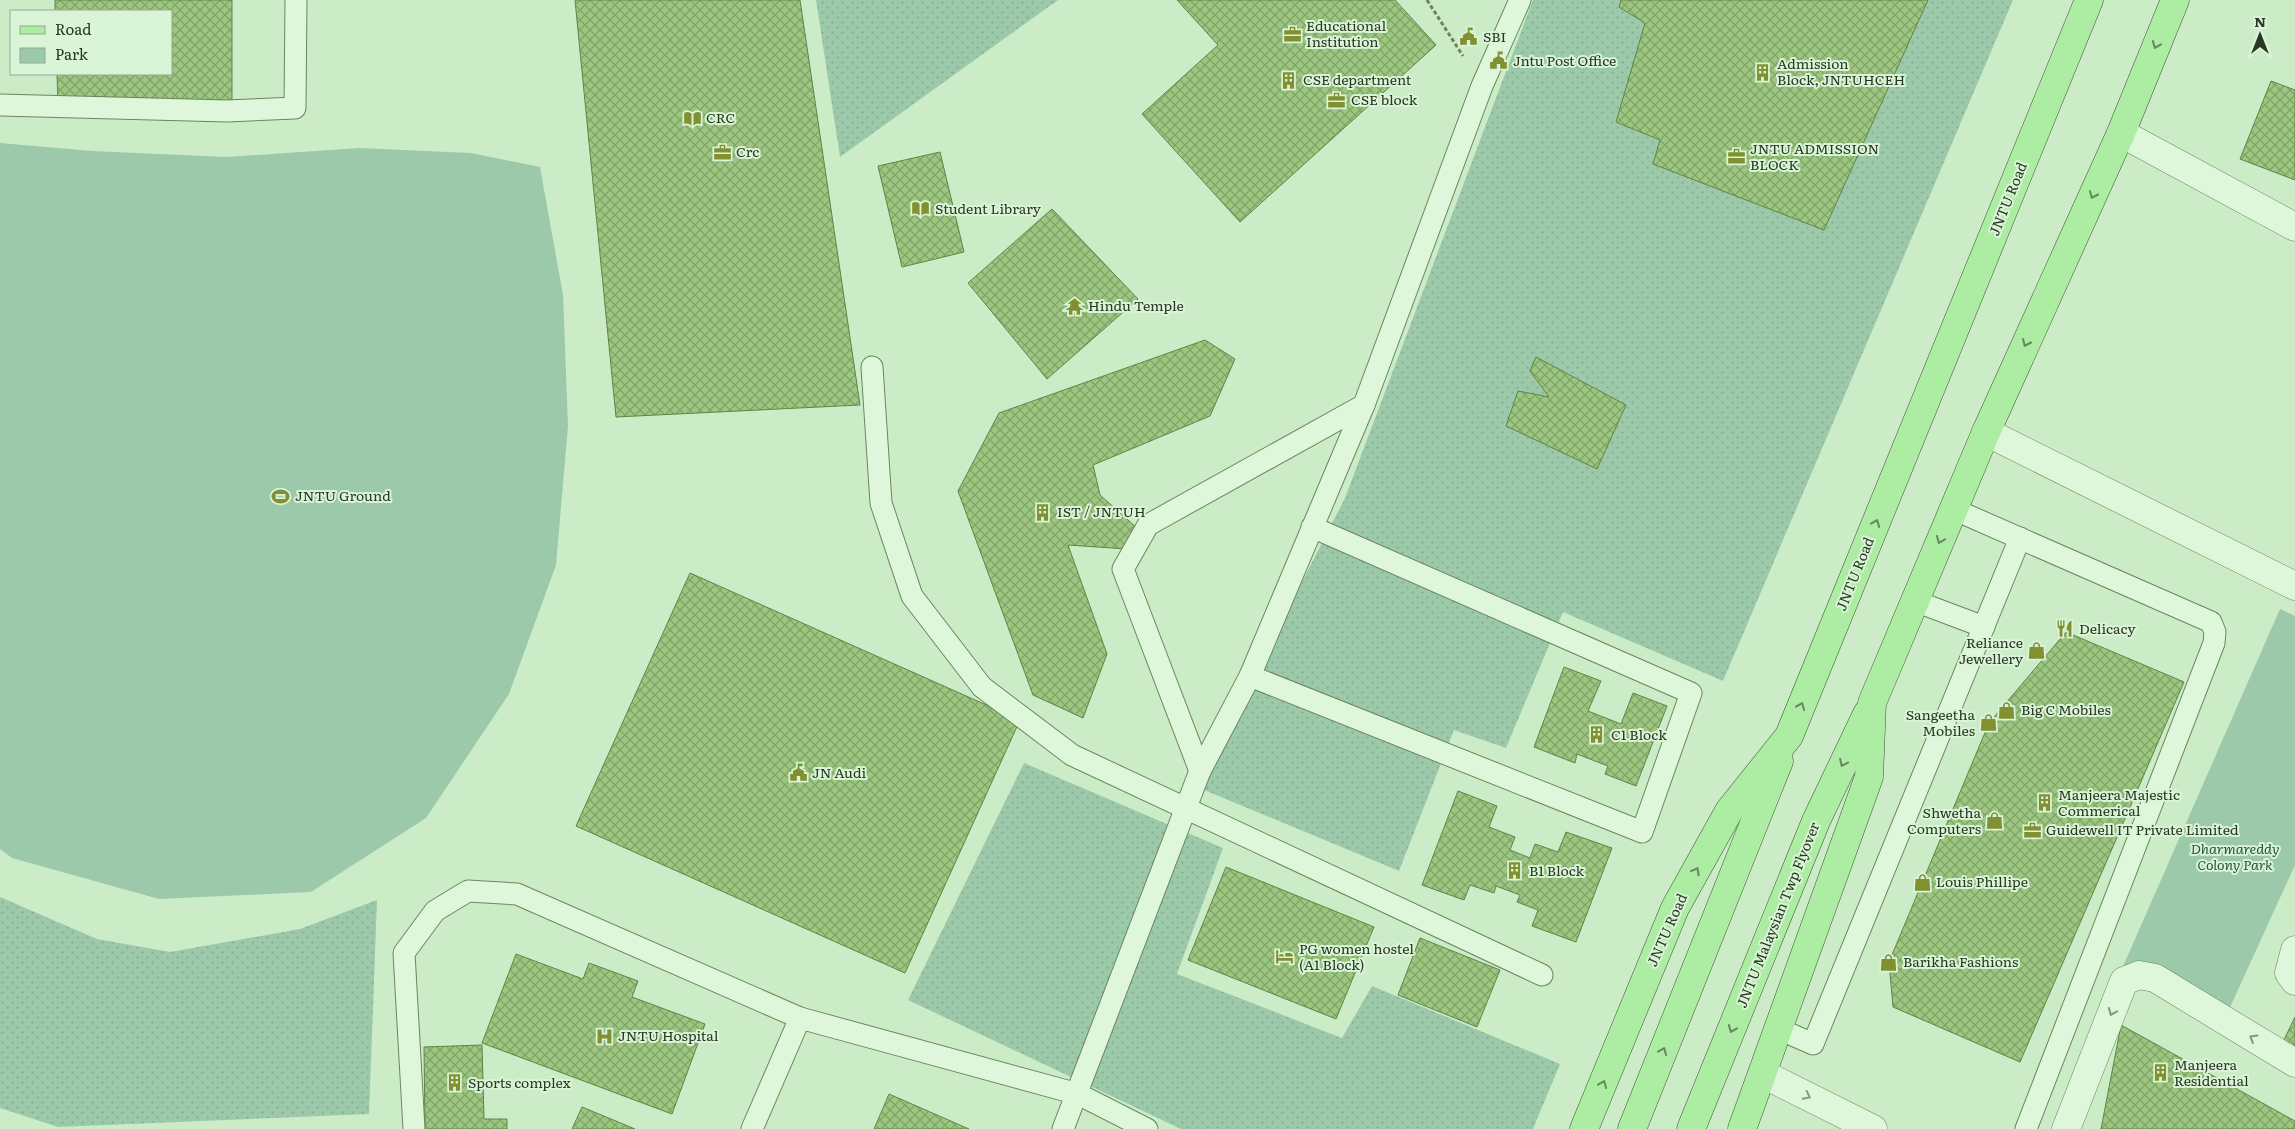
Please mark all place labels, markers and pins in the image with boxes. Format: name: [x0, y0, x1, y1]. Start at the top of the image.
place label: Educational Institution: [1306, 15, 1386, 51]
office icon: Educational Institution: [1282, 24, 1302, 44]
place label: SBI: [1483, 26, 1506, 46]
public building icon: SBI: [1459, 27, 1479, 47]
place label: Jntu Post Office: [1513, 50, 1616, 70]
public building icon: Jntu Post Office: [1489, 51, 1509, 71]
place label: Admission Block, JNTUHCEH: [1777, 53, 1905, 89]
building icon: Admission Block, JNTUHCEH: [1753, 62, 1773, 82]
place label: CSE department: [1303, 69, 1412, 89]
building icon: CSE department: [1279, 70, 1299, 90]
place label: CSE block: [1351, 89, 1418, 109]
office icon: CSE block: [1327, 90, 1347, 110]
place label: CRC: [706, 107, 735, 127]
library icon: CRC: [682, 108, 702, 128]
place label: JNTU ADMISSION BLOCK: [1750, 138, 1879, 174]
place label: Crc: [736, 141, 759, 161]
office icon: Crc: [712, 142, 732, 162]
office icon: JNTU ADMISSION BLOCK: [1726, 147, 1746, 167]
place label: Student Library: [935, 198, 1042, 218]
library icon: Student Library: [911, 199, 931, 219]
place label: Hindu Temple: [1088, 295, 1184, 315]
temple icon: Hindu Temple: [1064, 296, 1084, 316]
place label: JNTU Ground: [295, 485, 391, 505]
sports icon: JNTU Ground: [271, 486, 291, 506]
place label: IST / JNTUH: [1057, 501, 1146, 521]
building icon: IST / JNTUH: [1033, 502, 1053, 522]
place label: Delicacy: [2079, 618, 2137, 638]
restaurant icon: Delicacy: [2055, 619, 2075, 639]
place label: Reliance Jewellery: [1959, 632, 2024, 668]
shop icon: Reliance Jewellery: [2027, 641, 2047, 661]
place label: Big C Mobiles: [2021, 699, 2111, 719]
shop icon: Big C Mobiles: [1997, 700, 2017, 720]
place label: Sangeetha Mobiles: [1906, 704, 1975, 740]
shop icon: Sangeetha Mobiles: [1979, 713, 1999, 733]
place label: C1 Block: [1611, 724, 1667, 744]
building icon: C1 Block: [1587, 725, 1607, 745]
place label: JN Audi: [812, 762, 866, 782]
public building icon: JN Audi: [788, 763, 808, 783]
place label: Manjeera Majestic Commerical: [2058, 784, 2180, 820]
building icon: Manjeera Majestic Commerical: [2034, 793, 2054, 813]
place label: Shwetha Computers: [1907, 802, 1981, 838]
shop icon: Shwetha Computers: [1985, 811, 2005, 831]
place label: Guidewell IT Private Limited: [2046, 819, 2239, 839]
office icon: Guidewell IT Private Limited: [2022, 820, 2042, 840]
place label: B1 Block: [1529, 860, 1585, 880]
building icon: B1 Block: [1505, 861, 1525, 881]
place label: Louis Phillipe: [1936, 871, 2028, 891]
shop icon: Louis Phillipe: [1912, 872, 1932, 892]
place label: PG women hostel (A1 Block): [1299, 938, 1414, 974]
hotel icon: PG women hostel (A1 Block): [1275, 947, 1295, 967]
place label: Barikha Fashions: [1903, 951, 2018, 971]
shop icon: Barikha Fashions: [1879, 952, 1899, 972]
place label: JNTU Hospital: [618, 1025, 719, 1045]
hospital icon: JNTU Hospital: [594, 1026, 614, 1046]
place label: Manjeera Residential: [2174, 1054, 2249, 1090]
building icon: Manjeera Residential: [2150, 1063, 2170, 1083]
place label: Sports complex: [468, 1072, 571, 1092]
building icon: Sports complex: [444, 1073, 464, 1093]

